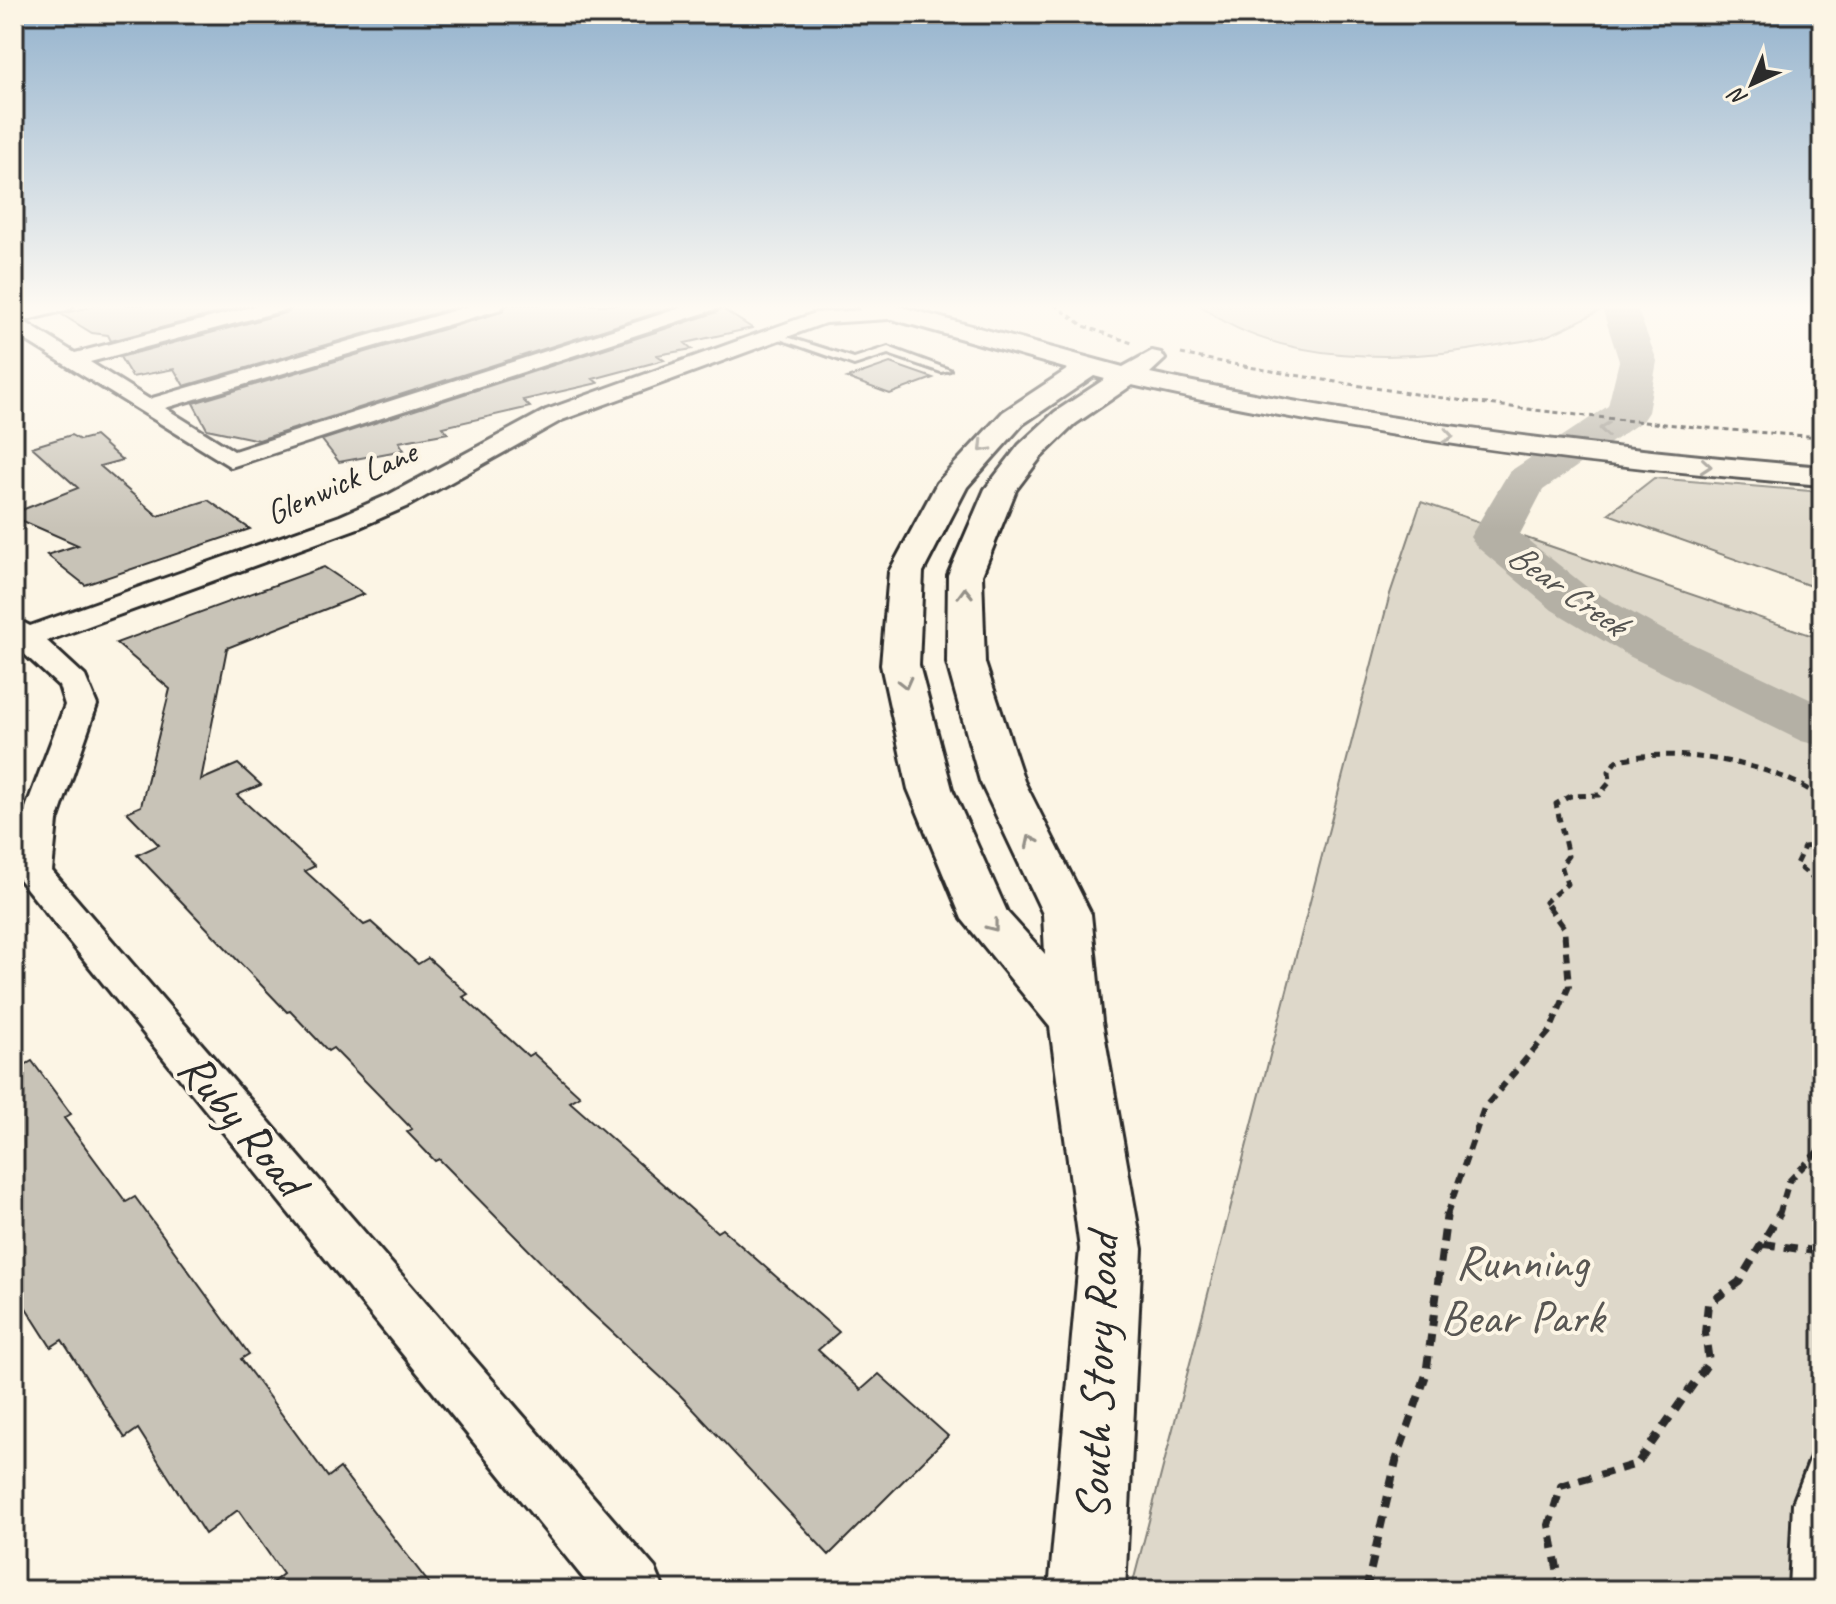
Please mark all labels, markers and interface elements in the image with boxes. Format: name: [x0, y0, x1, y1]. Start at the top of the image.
north arrow: [1712, 44, 1792, 124]
text: N: [1722, 81, 1753, 112]
one-way arrow: [1598, 421, 1611, 438]
one-way arrow: [1441, 427, 1455, 444]
street label: Glenwick Lane: [259, 429, 426, 534]
one-way arrow: [979, 438, 993, 452]
one-way arrow: [1700, 457, 1713, 474]
water label: Bear Creek: [1499, 532, 1640, 650]
one-way arrow: [956, 586, 974, 599]
one-way arrow: [895, 676, 912, 689]
one-way arrow: [1026, 834, 1041, 849]
one-way arrow: [983, 917, 997, 932]
street label: Ruby Road: [165, 1040, 325, 1213]
street label: South Story Road: [1062, 1227, 1132, 1521]
park label: Running Bear Park: [1440, 1232, 1607, 1347]

